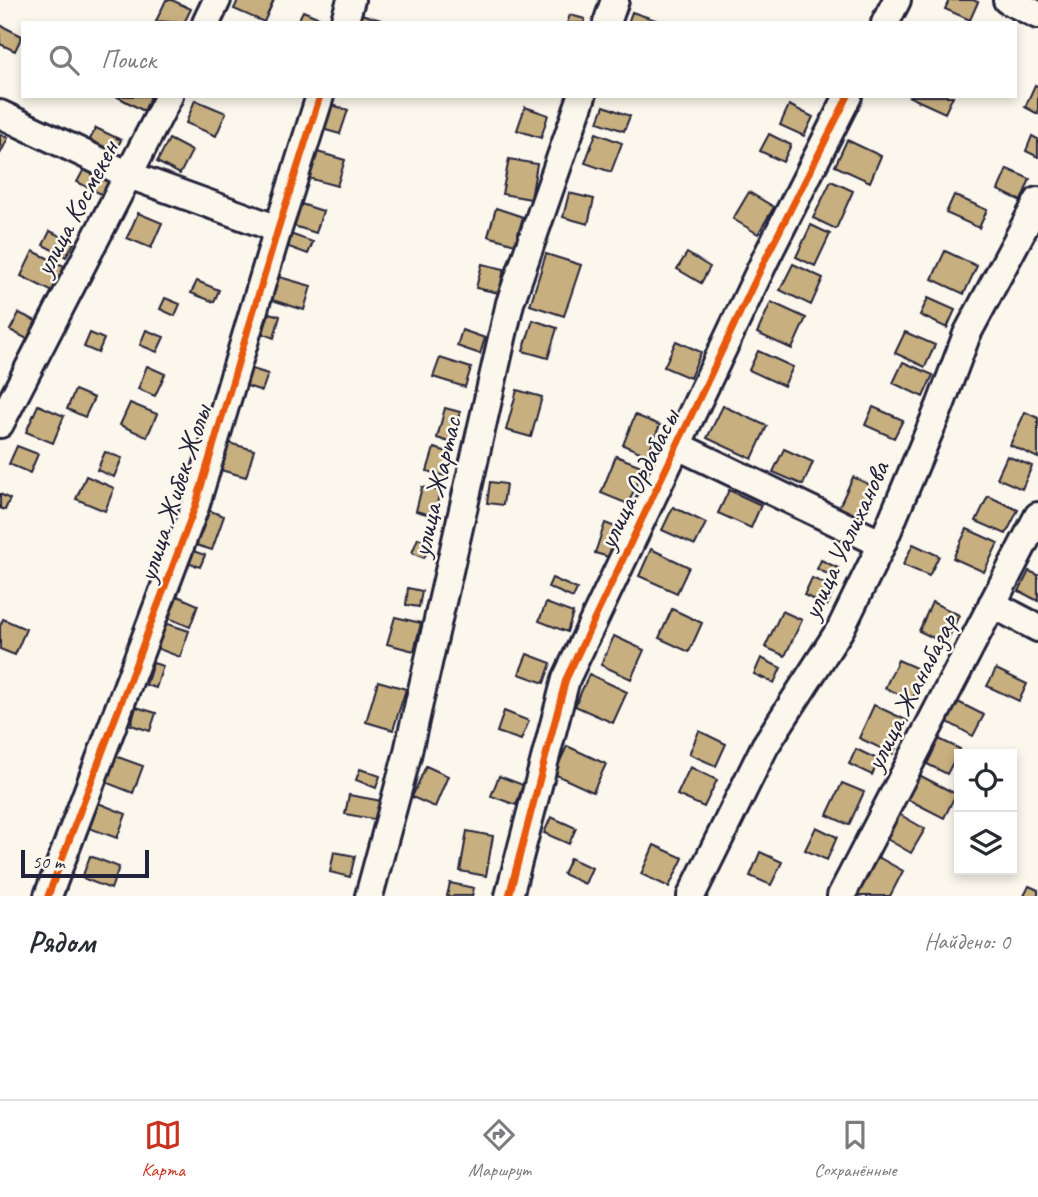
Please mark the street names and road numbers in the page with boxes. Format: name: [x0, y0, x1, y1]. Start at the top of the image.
street label: улица Космекен: [25, 132, 127, 283]
street label: улица Жибек Жолы: [128, 398, 220, 588]
street label: улица Ордабасы: [588, 401, 688, 556]
street label: улица Жартас: [403, 413, 469, 562]
street label: улица Уалиханова: [792, 454, 898, 626]
street label: улица Жанабазар: [856, 606, 966, 778]

